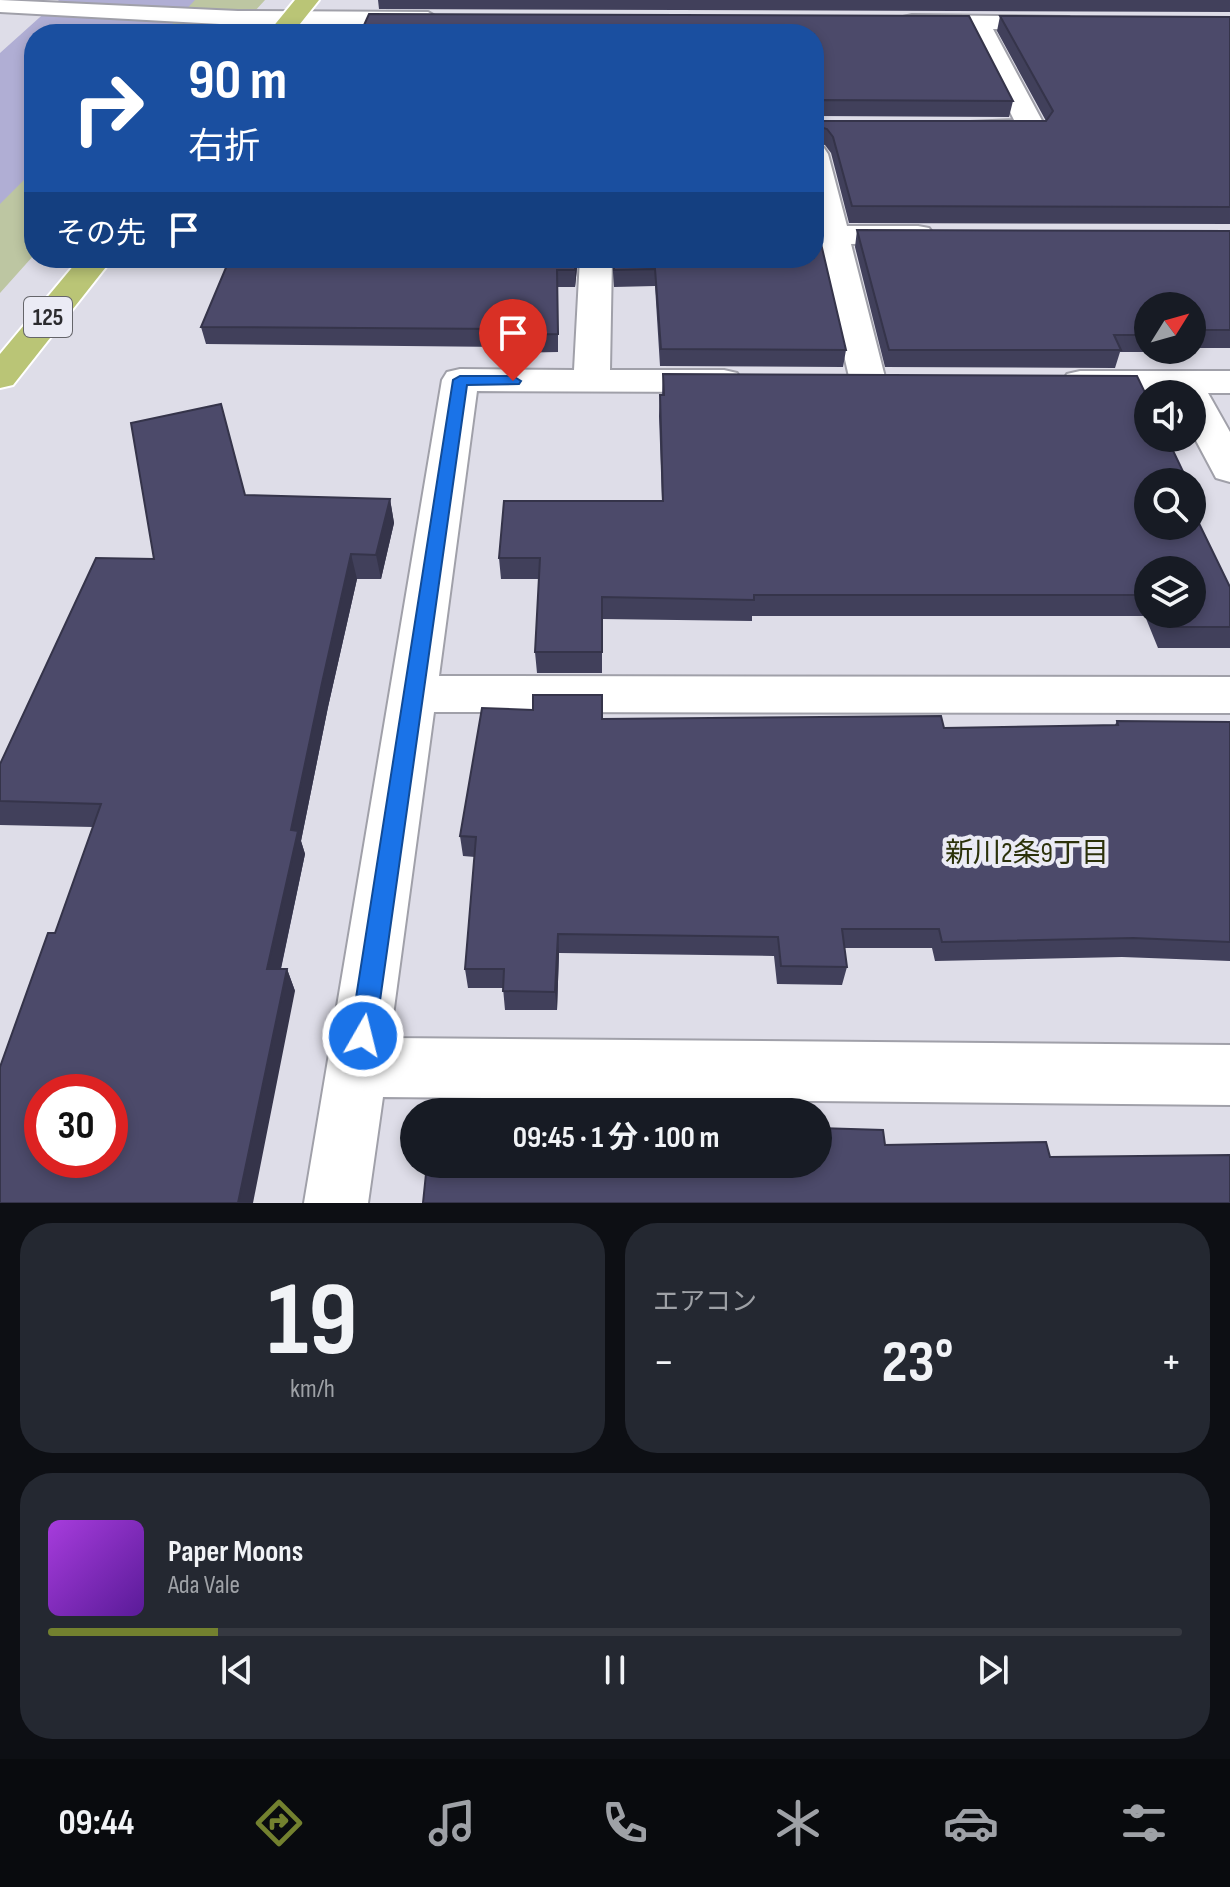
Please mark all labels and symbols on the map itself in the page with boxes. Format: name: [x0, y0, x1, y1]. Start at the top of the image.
north arrow: [1134, 292, 1206, 364]
road number: 125: [24, 297, 72, 337]
pin: [479, 299, 547, 381]
district label: 新川2条9丁目: [945, 837, 1109, 870]
position arrow: [321, 994, 405, 1078]
speed limit sign: 30: [24, 1074, 128, 1178]

